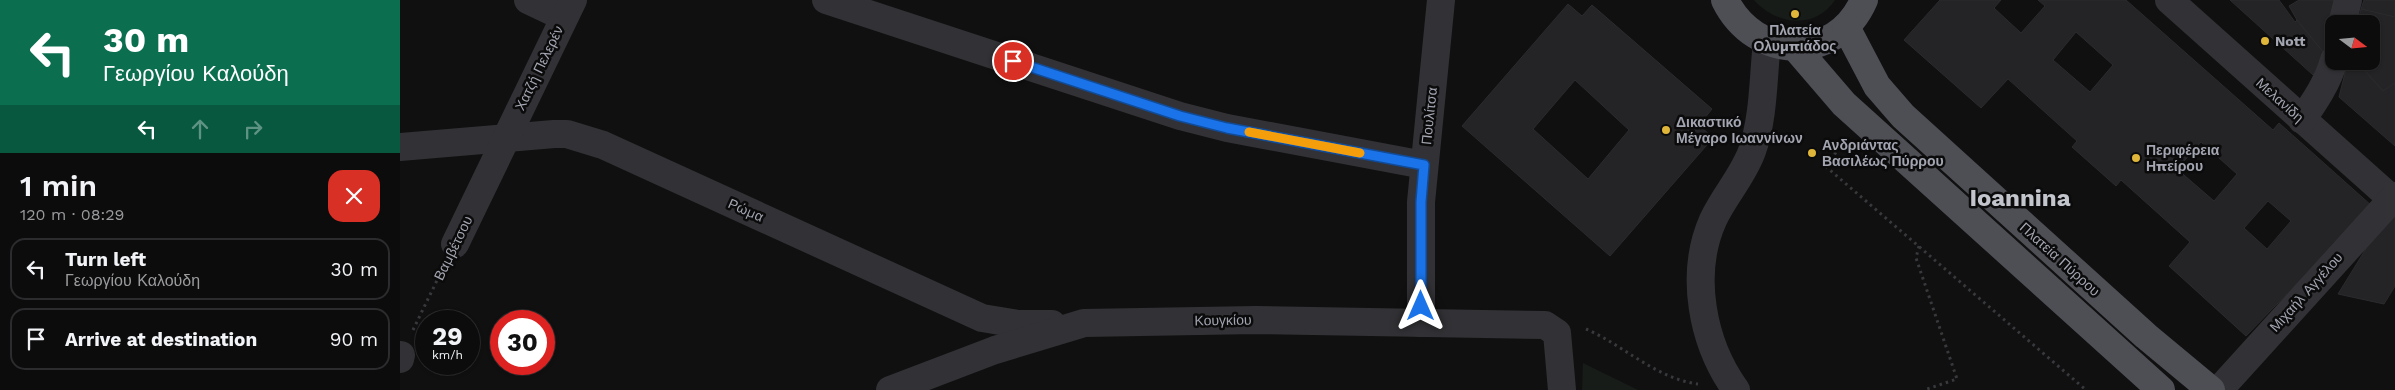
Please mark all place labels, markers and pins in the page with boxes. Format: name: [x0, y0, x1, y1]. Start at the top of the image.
marker: Πλατεία Ολυμπιάδος: [1789, 8, 1801, 20]
place label: Πλατεία Ολυμπιάδος: [1753, 22, 1837, 54]
place label: Nott: [2275, 33, 2305, 49]
marker: Nott: [2259, 35, 2271, 47]
pin: [992, 40, 1034, 82]
place label: Δικαστικό Μέγαρο Ιωαννίνων: [1676, 114, 1803, 146]
marker: Δικαστικό Μέγαρο Ιωαννίνων: [1660, 124, 1672, 136]
place label: Ανδριάντας Βασιλέως Πύρρου: [1822, 137, 1944, 169]
place label: Περιφέρεια Ηπείρου: [2146, 142, 2220, 174]
marker: Ανδριάντας Βασιλέως Πύρρου: [1806, 147, 1818, 159]
marker: Περιφέρεια Ηπείρου: [2130, 152, 2142, 164]

